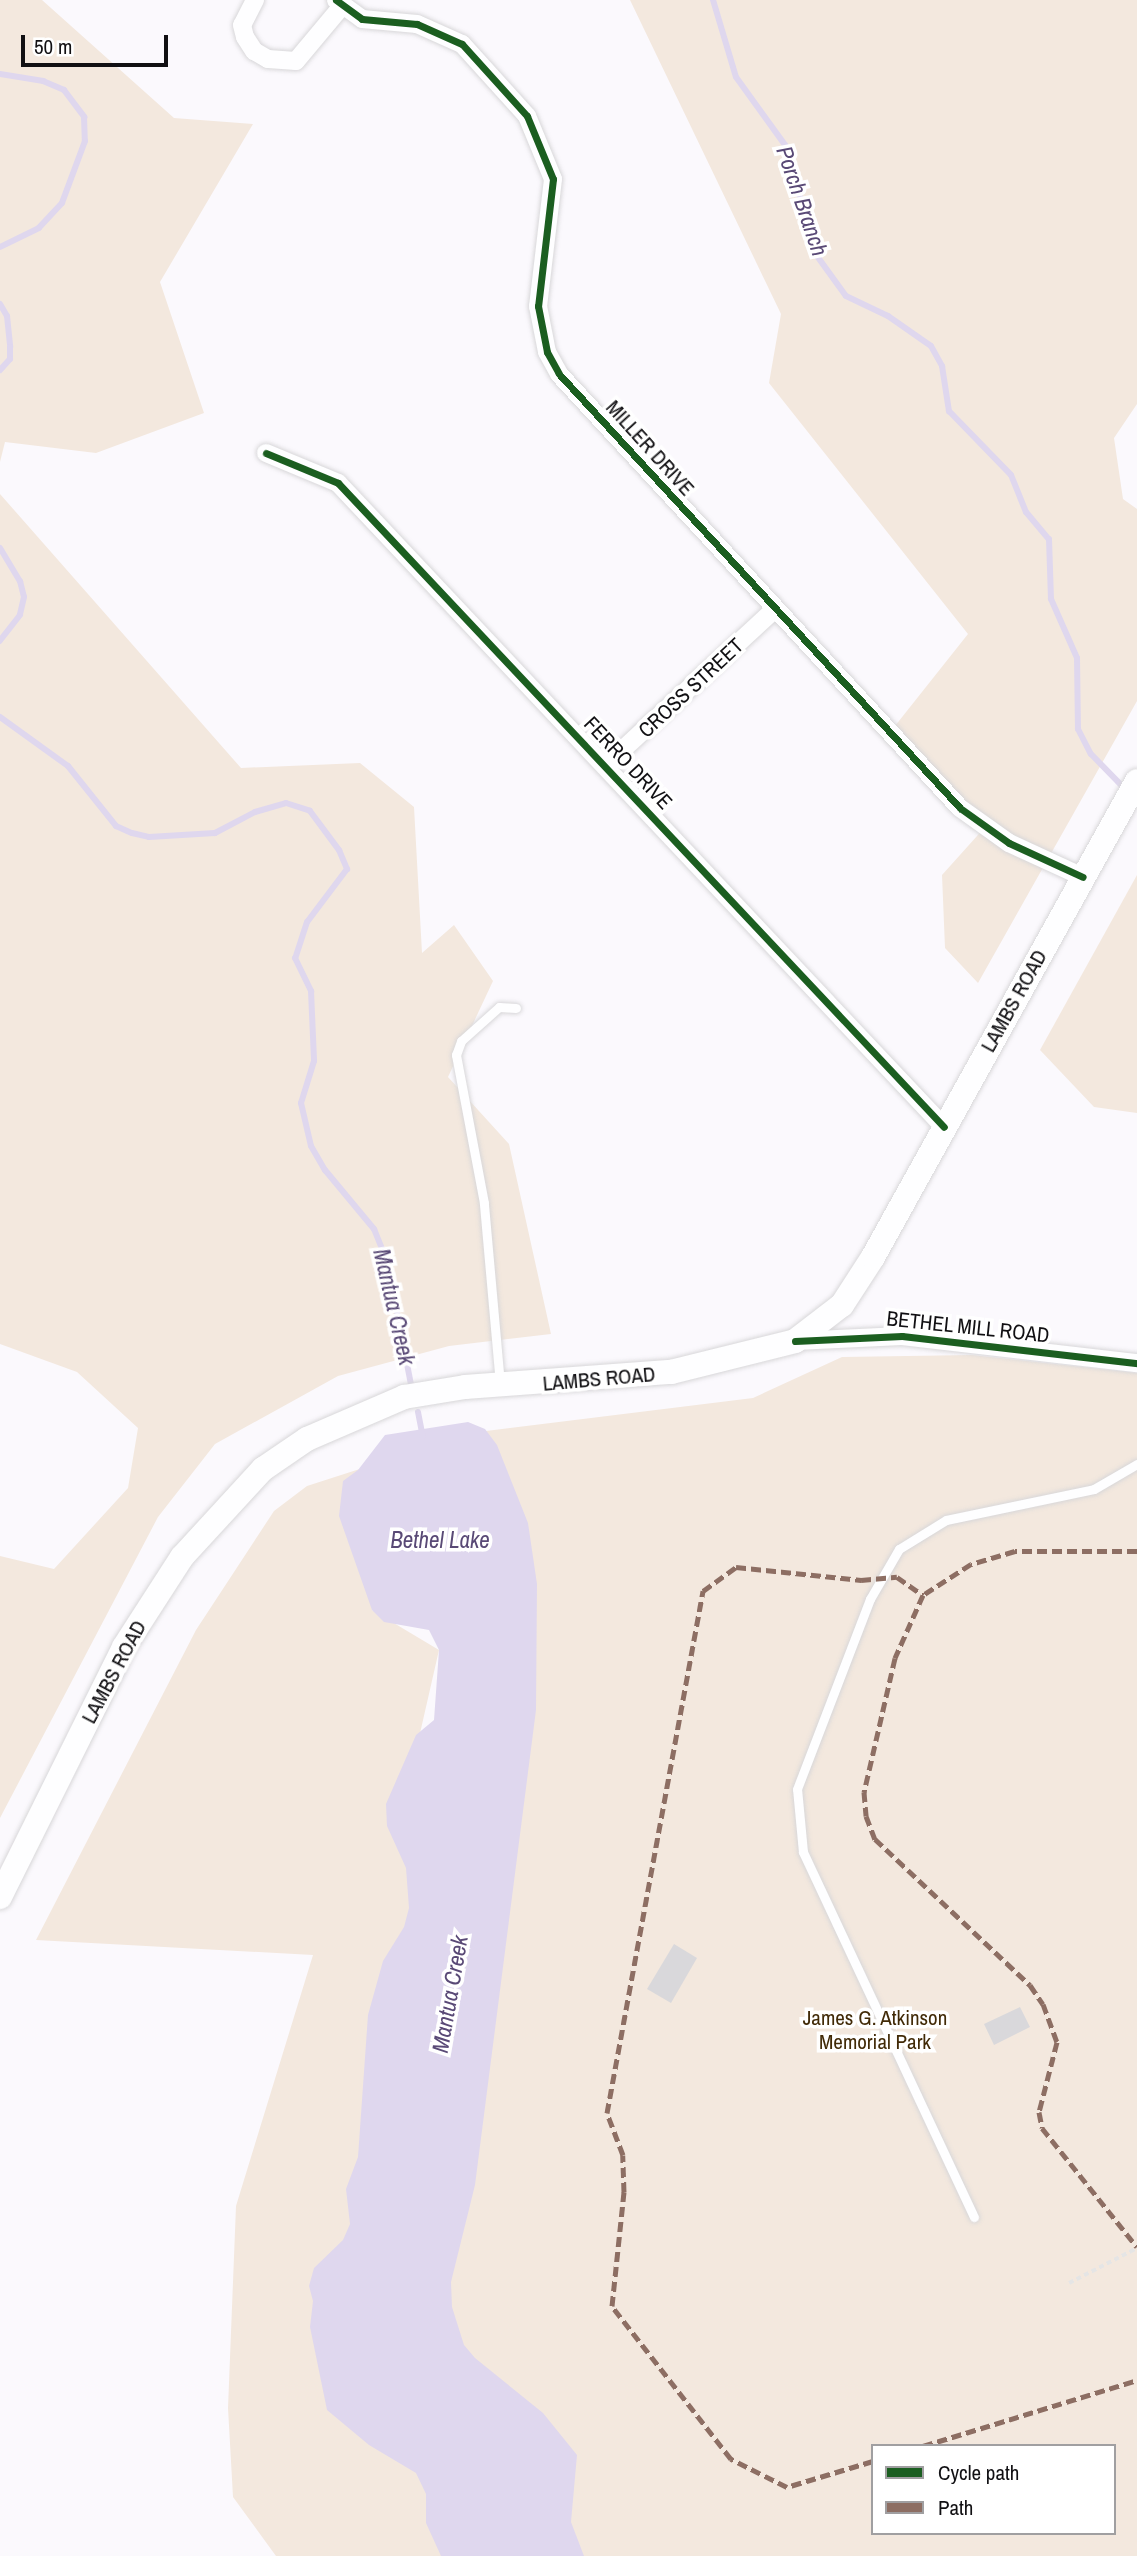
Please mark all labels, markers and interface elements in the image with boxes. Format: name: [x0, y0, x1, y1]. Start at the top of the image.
scale bar: [24, 21, 172, 65]
text: 50 m: [34, 32, 72, 61]
water label: Porch Branch: [770, 142, 834, 260]
street label: MILLER DRIVE: [601, 395, 699, 501]
street label: CROSS STREET: [633, 633, 749, 743]
street label: FERRO DRIVE: [579, 711, 677, 815]
street label: LAMBS ROAD: [976, 946, 1052, 1056]
water label: Mantua Creek: [367, 1246, 421, 1368]
street label: BETHEL MILL ROAD: [885, 1306, 1051, 1348]
street label: LAMBS ROAD: [542, 1362, 656, 1396]
water label: Bethel Lake: [390, 1526, 490, 1554]
street label: LAMBS ROAD: [76, 1616, 152, 1728]
water label: Mantua Creek: [426, 1933, 474, 2055]
park label: James G. Atkinson Memorial Park: [802, 2005, 948, 2055]
legend: [871, 2444, 1116, 2535]
text: Cycle path: [938, 2458, 1019, 2487]
text: Path: [938, 2493, 973, 2522]

